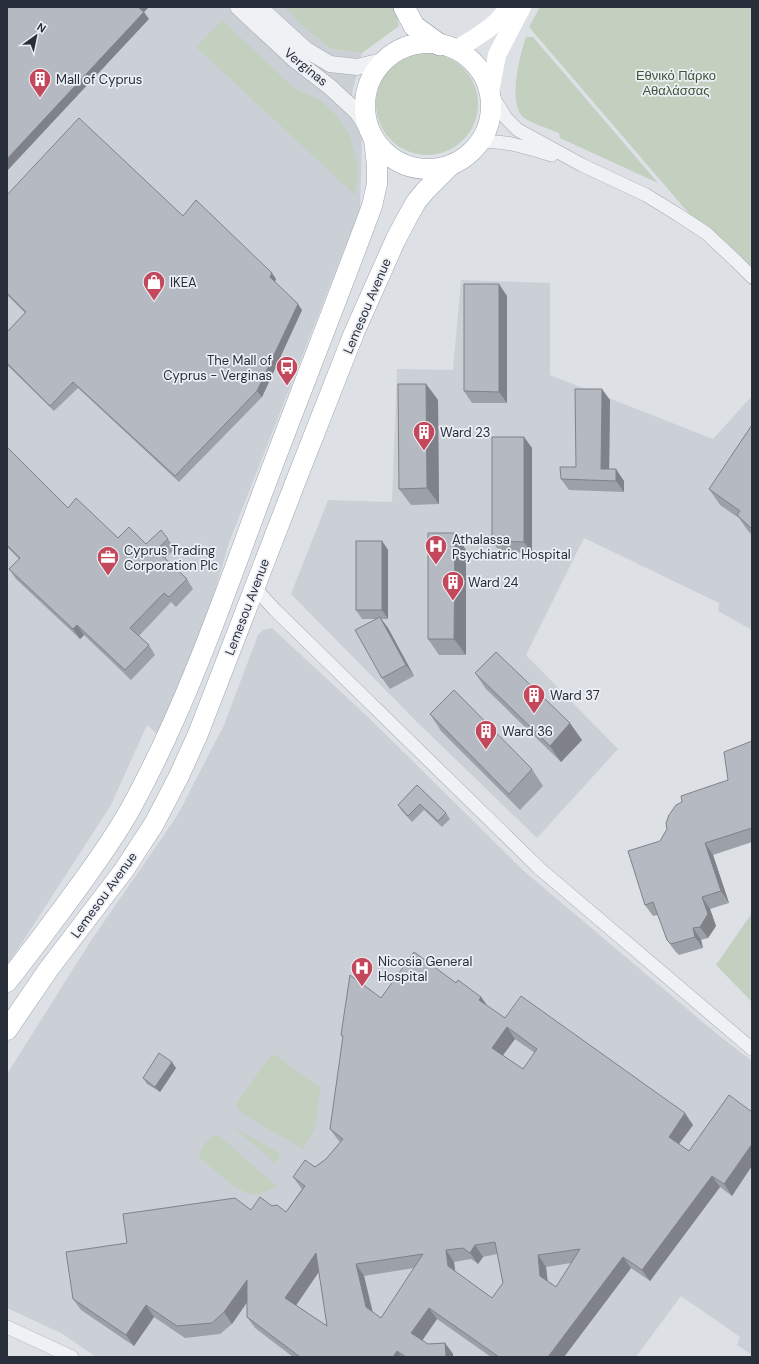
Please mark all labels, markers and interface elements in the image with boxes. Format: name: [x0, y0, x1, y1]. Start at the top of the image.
north arrow: [16, 16, 56, 56]
text: N: [34, 20, 49, 36]
street label: Verginas: [281, 44, 331, 90]
building icon: Mall of Cyprus: [27, 66, 53, 99]
park label: Εθνικό Πάρκο Αθαλάσσας: [636, 67, 716, 99]
place label: Mall of Cyprus: [56, 71, 142, 88]
street label: Lemesou Avenue: [339, 256, 395, 356]
shop icon: IKEA: [141, 269, 167, 302]
place label: IKEA: [170, 274, 197, 291]
place label: The Mall of Cyprus - Verginas: [163, 352, 273, 384]
bus stop icon: The Mall of Cyprus - Verginas: [274, 354, 300, 387]
building icon: Ward 23: [411, 419, 437, 452]
place label: Ward 23: [440, 424, 490, 441]
place label: Athalassa Psychiatric Hospital: [452, 531, 571, 563]
hospital icon: Athalassa Psychiatric Hospital: [423, 533, 449, 566]
place label: Cyprus Trading Corporation Plc: [124, 542, 218, 574]
office icon: Cyprus Trading Corporation Plc: [95, 544, 121, 577]
street label: Lemesou Avenue: [221, 556, 273, 658]
building icon: Ward 24: [440, 569, 466, 602]
place label: Ward 24: [468, 574, 518, 591]
building icon: Ward 37: [521, 682, 547, 715]
place label: Ward 37: [550, 687, 600, 704]
building icon: Ward 36: [473, 718, 499, 751]
place label: Ward 36: [502, 723, 553, 740]
street label: Lemesou Avenue: [67, 849, 141, 941]
place label: Nicosia General Hospital: [378, 953, 472, 985]
hospital icon: Nicosia General Hospital: [349, 955, 375, 988]

